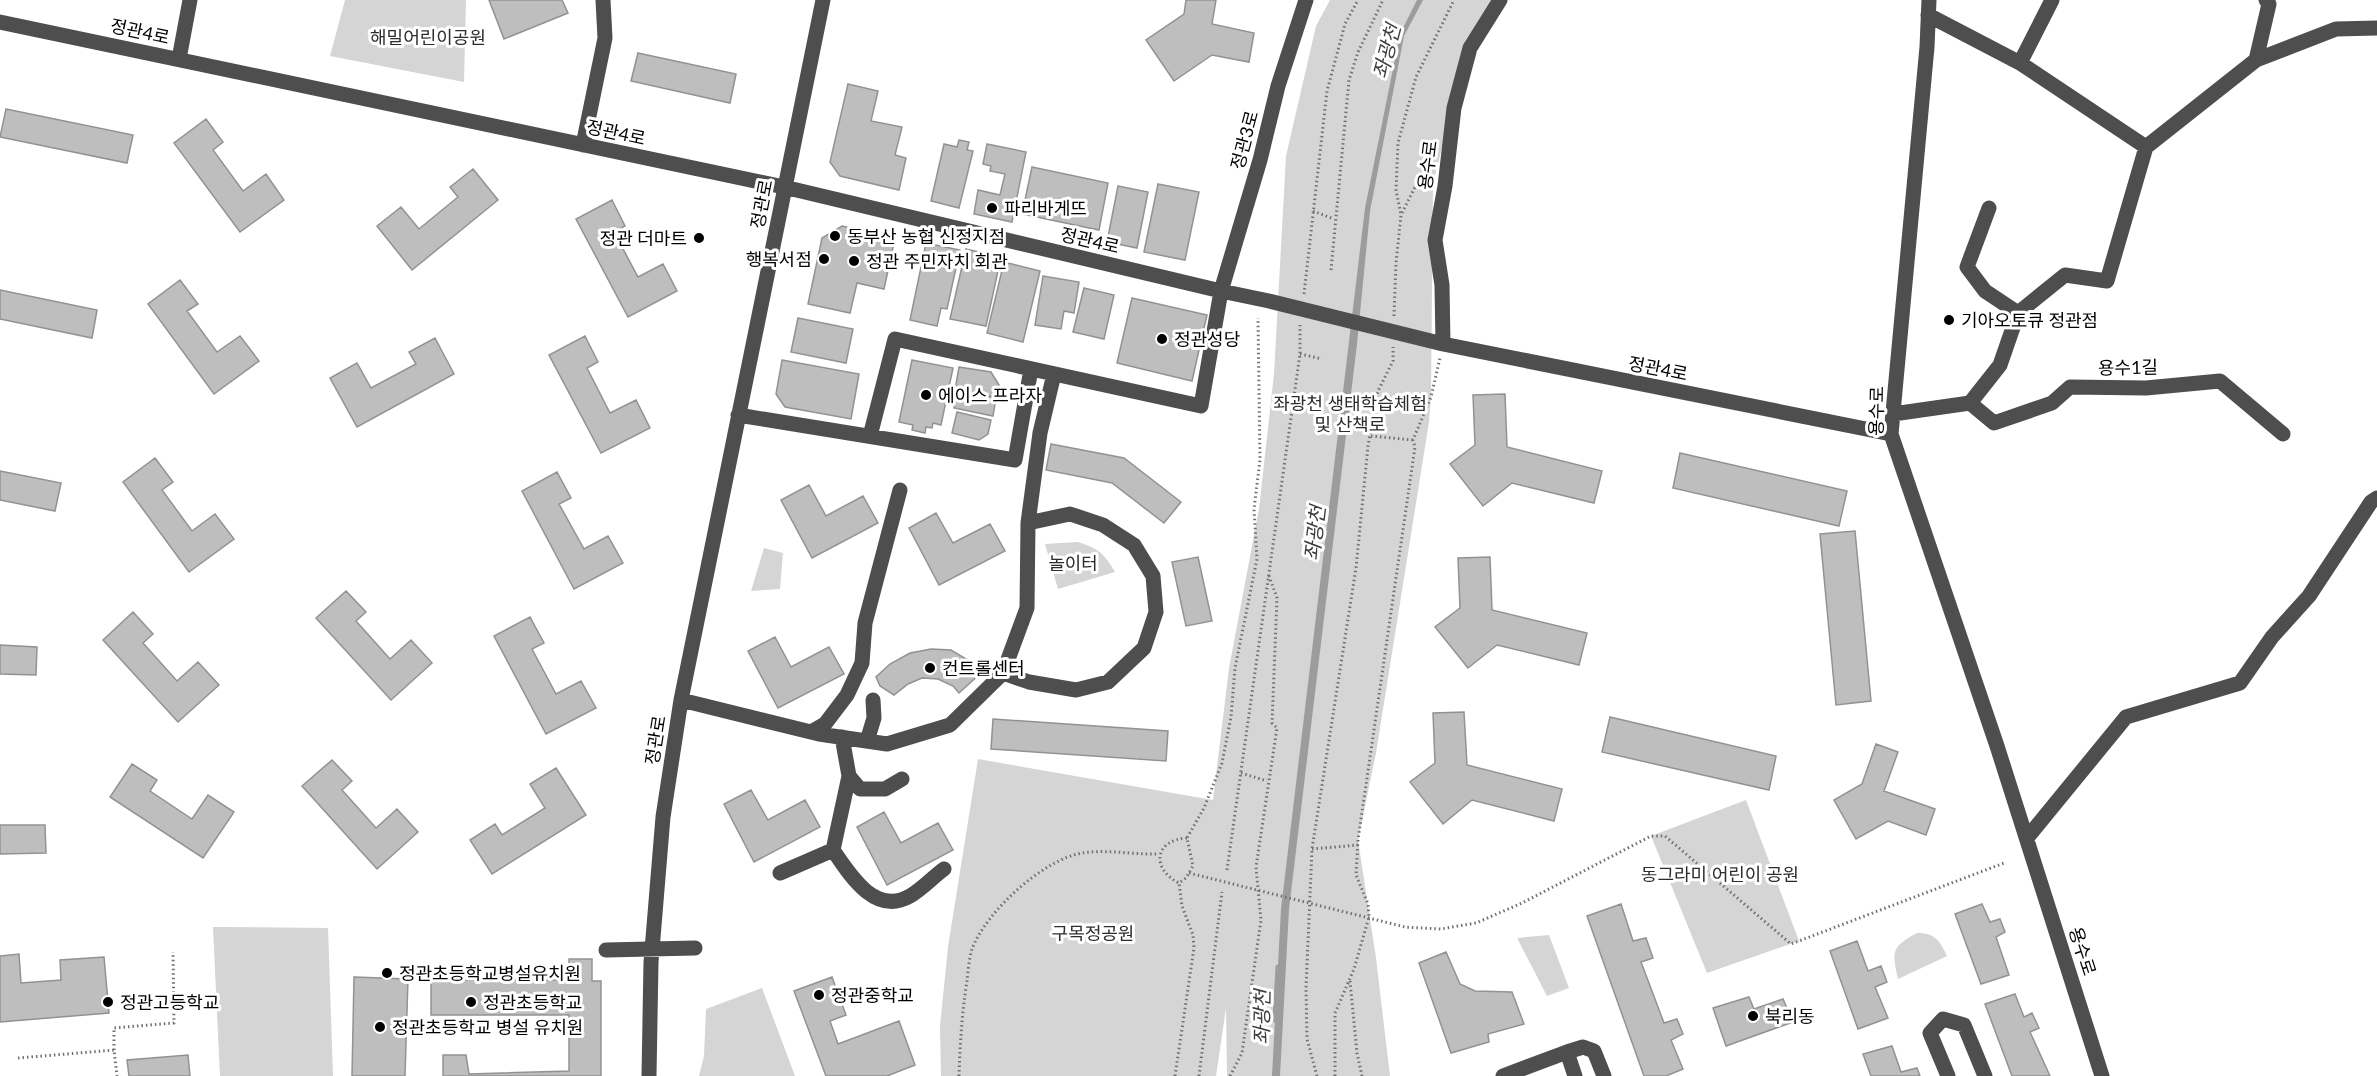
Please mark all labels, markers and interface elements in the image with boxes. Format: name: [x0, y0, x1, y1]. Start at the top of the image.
street label: 정관4로: [108, 14, 172, 48]
water label: 좌광천: [1367, 19, 1405, 81]
park label: 해밀어린이공원: [370, 26, 486, 48]
street label: 정관3로: [1226, 108, 1262, 172]
street label: 정관4로: [584, 115, 648, 149]
street label: 용수로: [1413, 139, 1441, 191]
street label: 정관로: [745, 178, 777, 230]
place label: 파리바게뜨: [1004, 197, 1087, 219]
marker: 파리바게뜨: [985, 201, 999, 215]
street label: 정관4로: [1058, 223, 1122, 257]
place label: 동부산 농협 신정지점: [847, 225, 1005, 247]
place label: 정관 더마트: [600, 227, 687, 249]
marker: 동부산 농협 신정지점: [828, 229, 842, 243]
marker: 정관 더마트: [692, 231, 706, 245]
place label: 행복서점: [746, 248, 812, 270]
place label: 정관 주민자치 회관: [866, 250, 1008, 272]
marker: 행복서점: [817, 252, 831, 266]
marker: 정관 주민자치 회관: [847, 254, 861, 268]
place label: 기아오토큐 정관점: [1961, 309, 2098, 331]
marker: 기아오토큐 정관점: [1942, 313, 1956, 327]
place label: 정관성당: [1174, 328, 1240, 350]
marker: 정관성당: [1155, 332, 1169, 346]
street label: 정관4로: [1626, 351, 1690, 385]
street label: 용수1길: [2098, 355, 2158, 379]
place label: 에이스 프라자: [938, 384, 1042, 406]
street label: 용수로: [1865, 386, 1887, 436]
marker: 에이스 프라자: [919, 388, 933, 402]
park label: 좌광천 생태학습체험 및 산책로: [1273, 392, 1427, 435]
water label: 좌광천: [1299, 502, 1330, 562]
park label: 놀이터: [1048, 552, 1098, 574]
place label: 컨트롤센터: [942, 657, 1025, 679]
marker: 컨트롤센터: [923, 661, 937, 675]
street label: 정관로: [640, 714, 670, 766]
park label: 동그라미 어린이 공원: [1641, 863, 1799, 885]
park label: 구목정공원: [1052, 922, 1134, 944]
street label: 용수로: [2065, 924, 2101, 978]
place label: 정관초등학교병설유치원: [399, 962, 581, 984]
marker: 정관초등학교병설유치원: [380, 966, 394, 980]
place label: 정관중학교: [831, 984, 914, 1006]
water label: 좌광천: [1249, 987, 1274, 1045]
marker: 정관중학교: [812, 988, 826, 1002]
place label: 정관고등학교: [120, 991, 219, 1013]
place label: 정관초등학교: [483, 991, 582, 1013]
marker: 정관고등학교: [101, 995, 115, 1009]
marker: 정관초등학교: [464, 995, 478, 1009]
place label: 북리동: [1765, 1005, 1815, 1027]
marker: 북리동: [1746, 1009, 1760, 1023]
place label: 정관초등학교 병설 유치원: [392, 1016, 583, 1038]
marker: 정관초등학교 병설 유치원: [373, 1020, 387, 1034]

